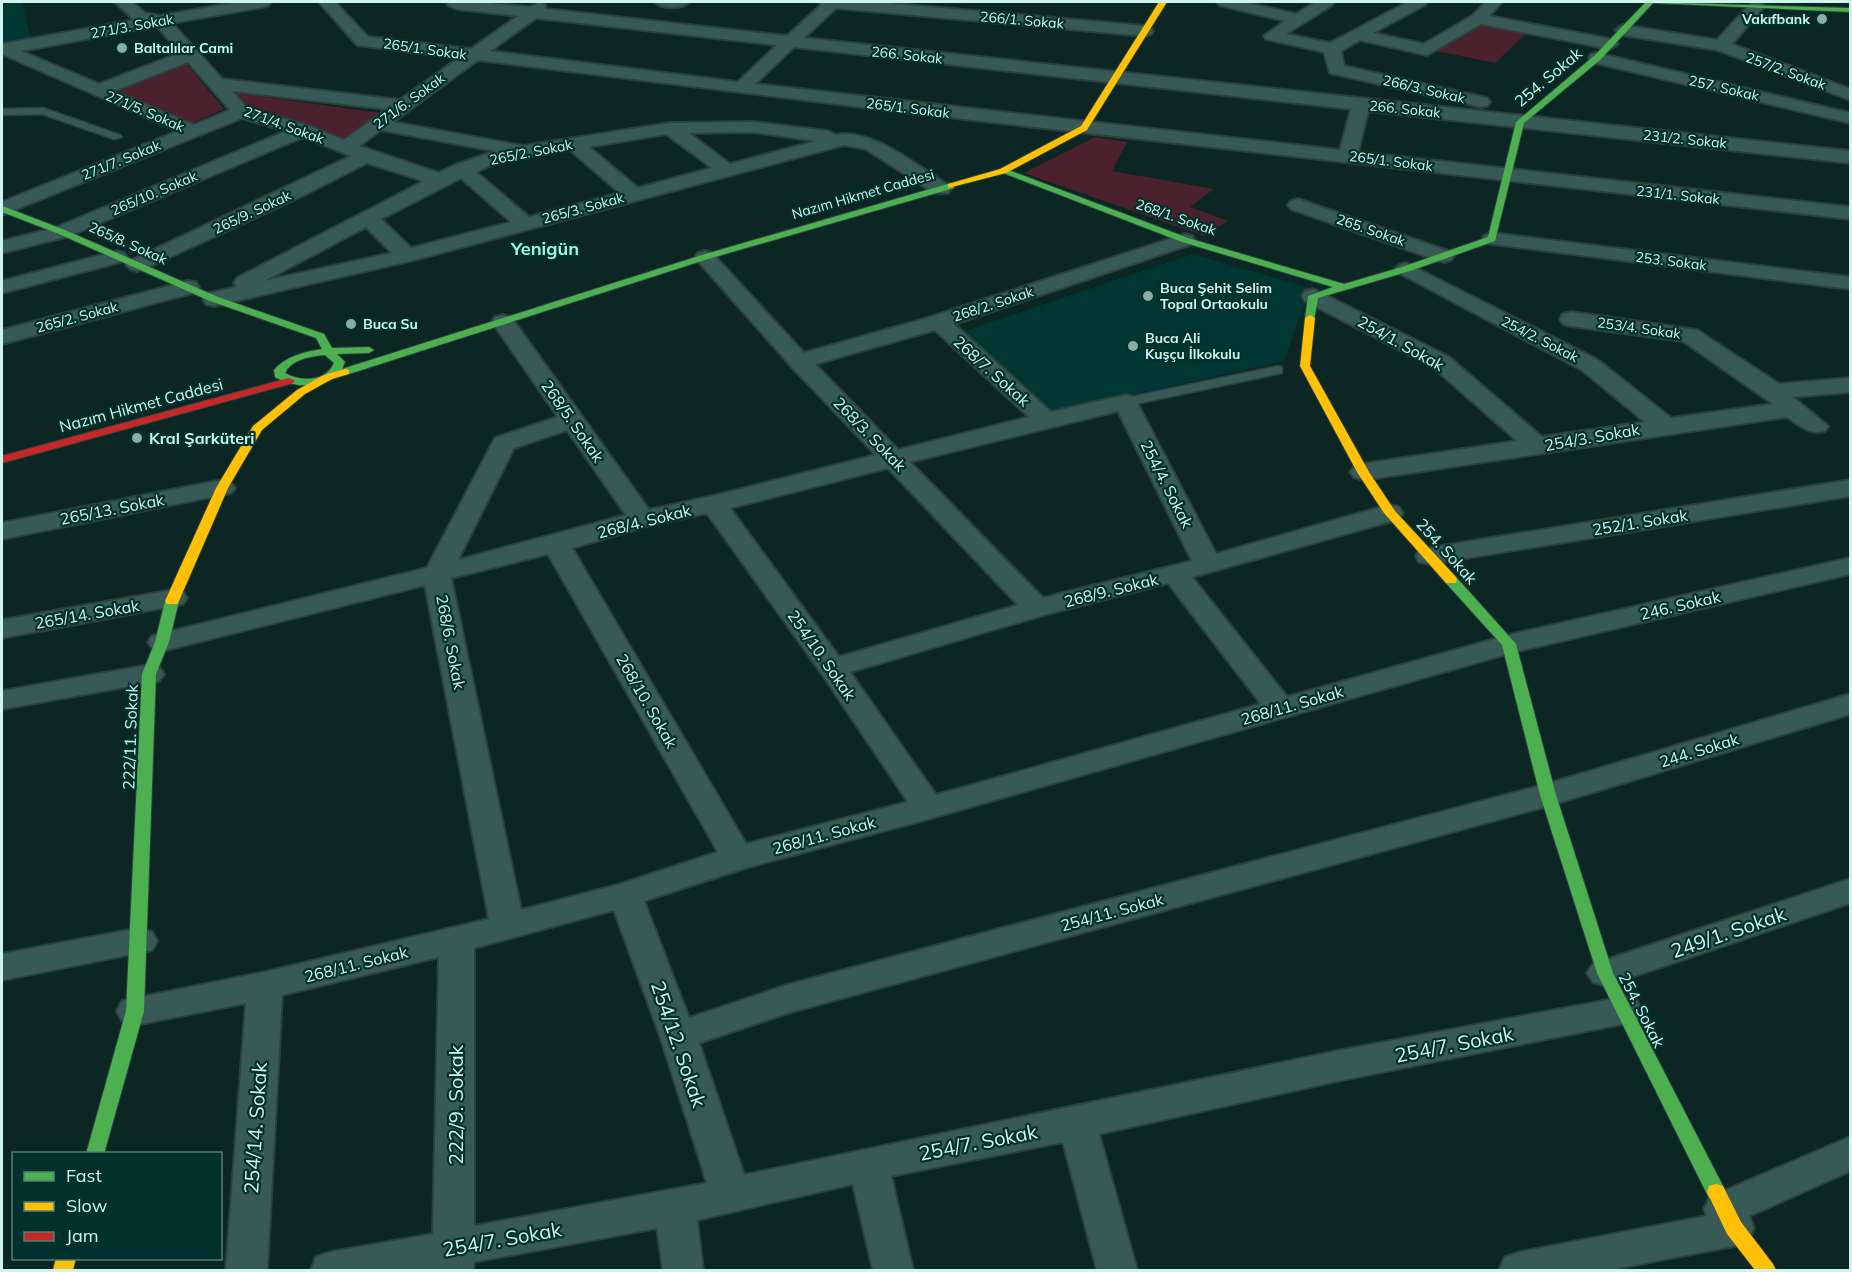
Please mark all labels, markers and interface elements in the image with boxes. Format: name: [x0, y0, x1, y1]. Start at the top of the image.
street label: 266/1. Sokak: [979, 7, 1065, 33]
street label: 271/3. Sokak: [89, 10, 176, 42]
place label: Vakıfbank: [1741, 10, 1810, 28]
marker: Vakıfbank: [1815, 12, 1829, 26]
street label: 265/1. Sokak: [382, 34, 469, 64]
place label: Baltalılar Cami: [134, 39, 233, 57]
marker: Baltalılar Cami: [115, 41, 129, 55]
street label: 266. Sokak: [870, 42, 944, 68]
street label: 254. Sokak: [1510, 43, 1586, 111]
street label: 257/2. Sokak: [1743, 48, 1829, 94]
street label: 271/6. Sokak: [370, 69, 449, 133]
street label: 266/3. Sokak: [1381, 71, 1468, 107]
street label: 257. Sokak: [1687, 71, 1762, 105]
street label: 271/5. Sokak: [103, 86, 188, 136]
street label: 265/1. Sokak: [865, 94, 952, 122]
street label: 266. Sokak: [1368, 96, 1442, 122]
street label: 271/4. Sokak: [241, 102, 327, 148]
street label: 231/2. Sokak: [1642, 126, 1728, 152]
street label: 265/2. Sokak: [488, 135, 575, 169]
street label: 271/7. Sokak: [79, 136, 164, 184]
street label: 265/1. Sokak: [1348, 147, 1435, 175]
street label: Nazım Hikmet Caddesi: [790, 165, 936, 223]
street label: 265/10. Sokak: [108, 166, 201, 219]
street label: 231/1. Sokak: [1635, 182, 1721, 208]
street label: 265/9. Sokak: [210, 186, 295, 238]
street label: 265/3. Sokak: [540, 188, 627, 228]
street label: 268/1. Sokak: [1133, 195, 1219, 239]
street label: 265. Sokak: [1334, 210, 1408, 250]
street label: 265/8. Sokak: [86, 218, 171, 269]
district label: Yenigün: [510, 237, 579, 260]
street label: 253. Sokak: [1634, 248, 1708, 274]
place label: Buca Şehit Selim Topal Ortaokulu: [1160, 279, 1272, 313]
street label: 268/2. Sokak: [950, 282, 1036, 326]
marker: Buca Şehit Selim Topal Ortaokulu: [1141, 289, 1155, 303]
street label: 265/2. Sokak: [34, 297, 121, 337]
street label: 254/1. Sokak: [1354, 311, 1448, 375]
street label: 254/2. Sokak: [1499, 312, 1582, 366]
street label: 253/4. Sokak: [1596, 313, 1683, 343]
place label: Buca Su: [363, 315, 418, 333]
marker: Buca Su: [344, 317, 358, 331]
place label: Buca Ali Kuşçu İlkokulu: [1145, 329, 1240, 363]
street label: 268/7. Sokak: [950, 331, 1035, 411]
marker: Buca Ali Kuşçu İlkokulu: [1126, 339, 1140, 353]
street label: Nazım Hikmet Caddesi: [57, 374, 225, 436]
street label: 268/5. Sokak: [537, 376, 609, 467]
street label: 268/3. Sokak: [829, 393, 911, 476]
street label: 254/3. Sokak: [1543, 419, 1642, 455]
place label: Kral Şarküteri: [149, 428, 254, 448]
marker: Kral Şarküteri: [130, 431, 144, 445]
street label: 254/4. Sokak: [1136, 437, 1198, 532]
street label: 265/13. Sokak: [58, 489, 166, 529]
street label: 268/4. Sokak: [595, 500, 694, 542]
street label: 252/1. Sokak: [1591, 505, 1690, 539]
street label: 254. Sokak: [1412, 514, 1482, 589]
street label: 268/9. Sokak: [1062, 569, 1161, 611]
street label: 246. Sokak: [1638, 586, 1723, 624]
street label: 268/6. Sokak: [432, 593, 470, 692]
street label: 265/14. Sokak: [33, 595, 141, 633]
street label: 254/10. Sokak: [784, 606, 861, 705]
street label: 268/10. Sokak: [612, 650, 682, 752]
street label: 268/11. Sokak: [1239, 681, 1346, 729]
street label: 222/11. Sokak: [118, 683, 142, 790]
street label: 244. Sokak: [1657, 728, 1742, 772]
street label: 268/11. Sokak: [770, 811, 878, 858]
street label: 254/11. Sokak: [1058, 888, 1166, 935]
street label: 249/1. Sokak: [1667, 900, 1789, 963]
street label: 268/11. Sokak: [302, 941, 410, 986]
street label: 254. Sokak: [1615, 969, 1670, 1052]
street label: 254/12. Sokak: [646, 978, 713, 1111]
street label: 254/7. Sokak: [1393, 1020, 1516, 1068]
street label: 222/9. Sokak: [443, 1044, 468, 1165]
street label: 254/14. Sokak: [238, 1061, 272, 1195]
street label: 254/7. Sokak: [917, 1118, 1040, 1166]
legend: [12, 1152, 222, 1260]
text: Fast: [66, 1164, 102, 1187]
text: Slow: [66, 1194, 108, 1217]
street label: 254/7. Sokak: [441, 1216, 564, 1262]
text: Jam: [66, 1224, 99, 1247]

